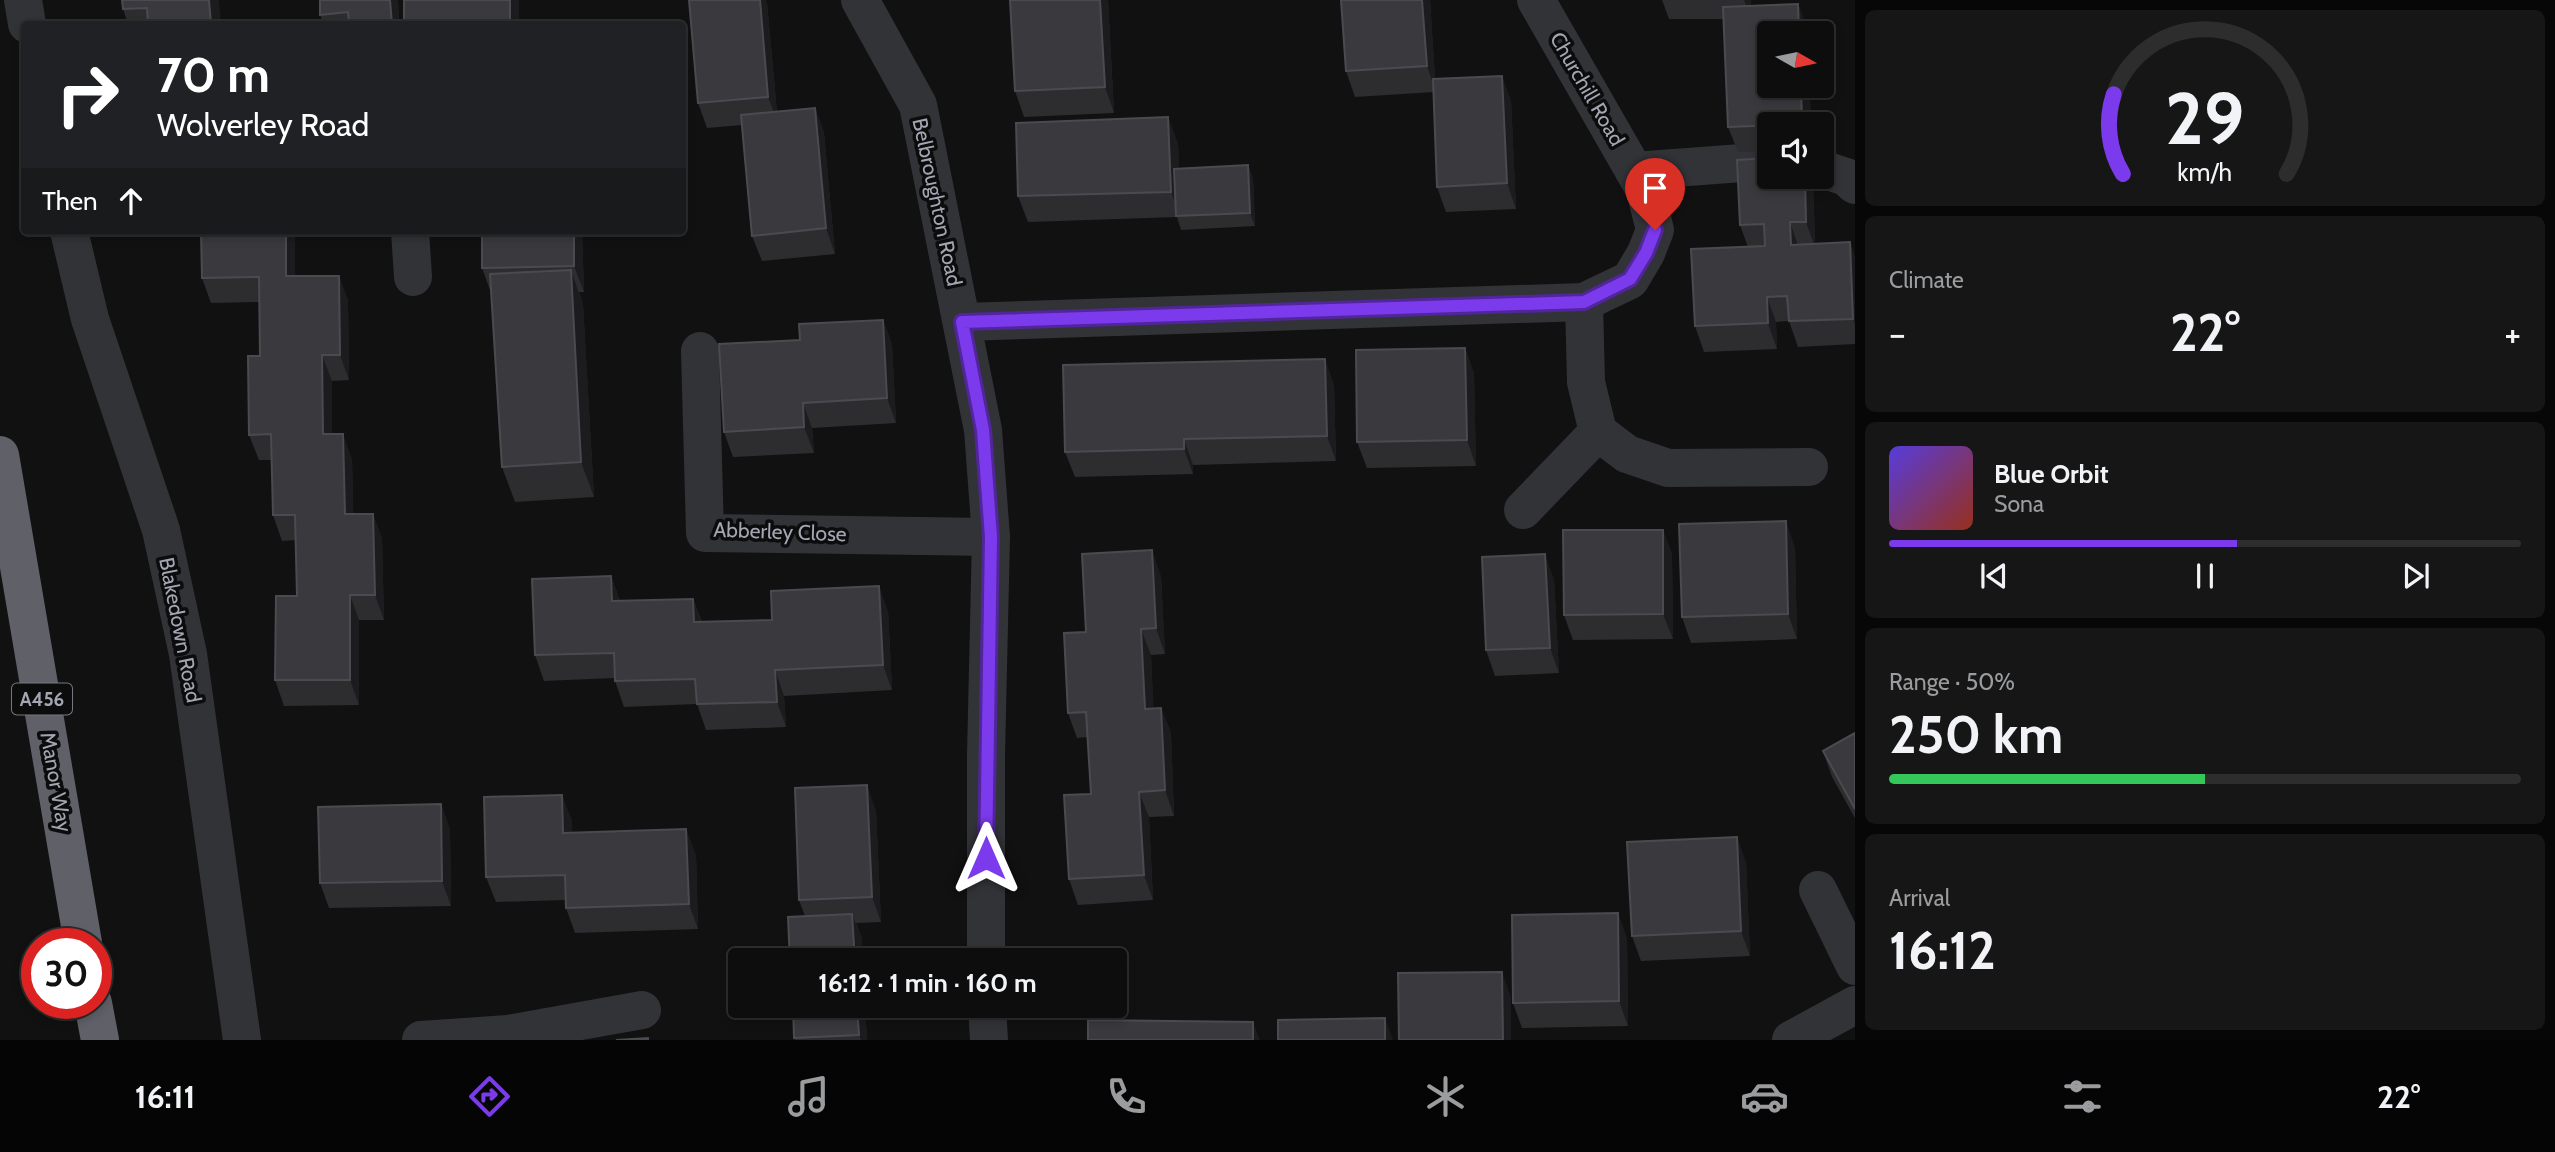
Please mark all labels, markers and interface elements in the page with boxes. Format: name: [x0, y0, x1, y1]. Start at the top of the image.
north arrow: [1757, 21, 1834, 98]
map controls: [1757, 21, 1834, 189]
street label: Churchill Road: [1545, 27, 1630, 150]
text: 70 m: [157, 45, 270, 104]
icon: right: [42, 49, 133, 140]
text: 29: [2165, 74, 2245, 162]
text: Wolverley Road: [157, 105, 369, 144]
button: sound: [1757, 112, 1834, 189]
street label: Belbroughton Road: [907, 116, 967, 288]
text: km/h: [2178, 157, 2232, 187]
pin: [1625, 158, 1685, 230]
icon: arrive: [1636, 169, 1674, 207]
icon: ahead: [112, 182, 150, 220]
text: Then: [42, 185, 98, 217]
text: Climate: [1889, 266, 1964, 294]
text: 22°: [2170, 301, 2240, 364]
text: −: [1889, 310, 1906, 357]
text: +: [2504, 310, 2521, 357]
text: Blue Orbit: [1994, 458, 2109, 490]
text: Sona: [1994, 490, 2044, 518]
street label: Abberley Close: [713, 517, 847, 546]
street label: Blakedown Road: [154, 555, 207, 705]
icon: previous: [1975, 557, 2013, 595]
icon: pause: [2186, 557, 2224, 595]
icon: next: [2397, 557, 2435, 595]
text: Range · 50%: [1889, 668, 2015, 696]
road number: A456: [12, 684, 72, 714]
text: 250 km: [1889, 703, 2063, 766]
street label: Manor Way: [35, 730, 78, 834]
position arrow: [949, 821, 1023, 895]
text: Arrival: [1889, 884, 1950, 912]
text: 16:12: [1889, 919, 1996, 982]
speed limit sign: 30: [21, 928, 112, 1019]
text: 16:12 · 1 min · 160 m: [818, 967, 1037, 999]
icon: directions: [465, 1072, 514, 1121]
icon: music: [784, 1072, 833, 1121]
icon: phone: [1102, 1072, 1151, 1121]
icon: climate: [1421, 1072, 1470, 1121]
icon: car: [1740, 1072, 1789, 1121]
icon: filters: [2058, 1072, 2107, 1121]
text: 16:11: [135, 1077, 195, 1116]
text: 22°: [2377, 1077, 2420, 1116]

